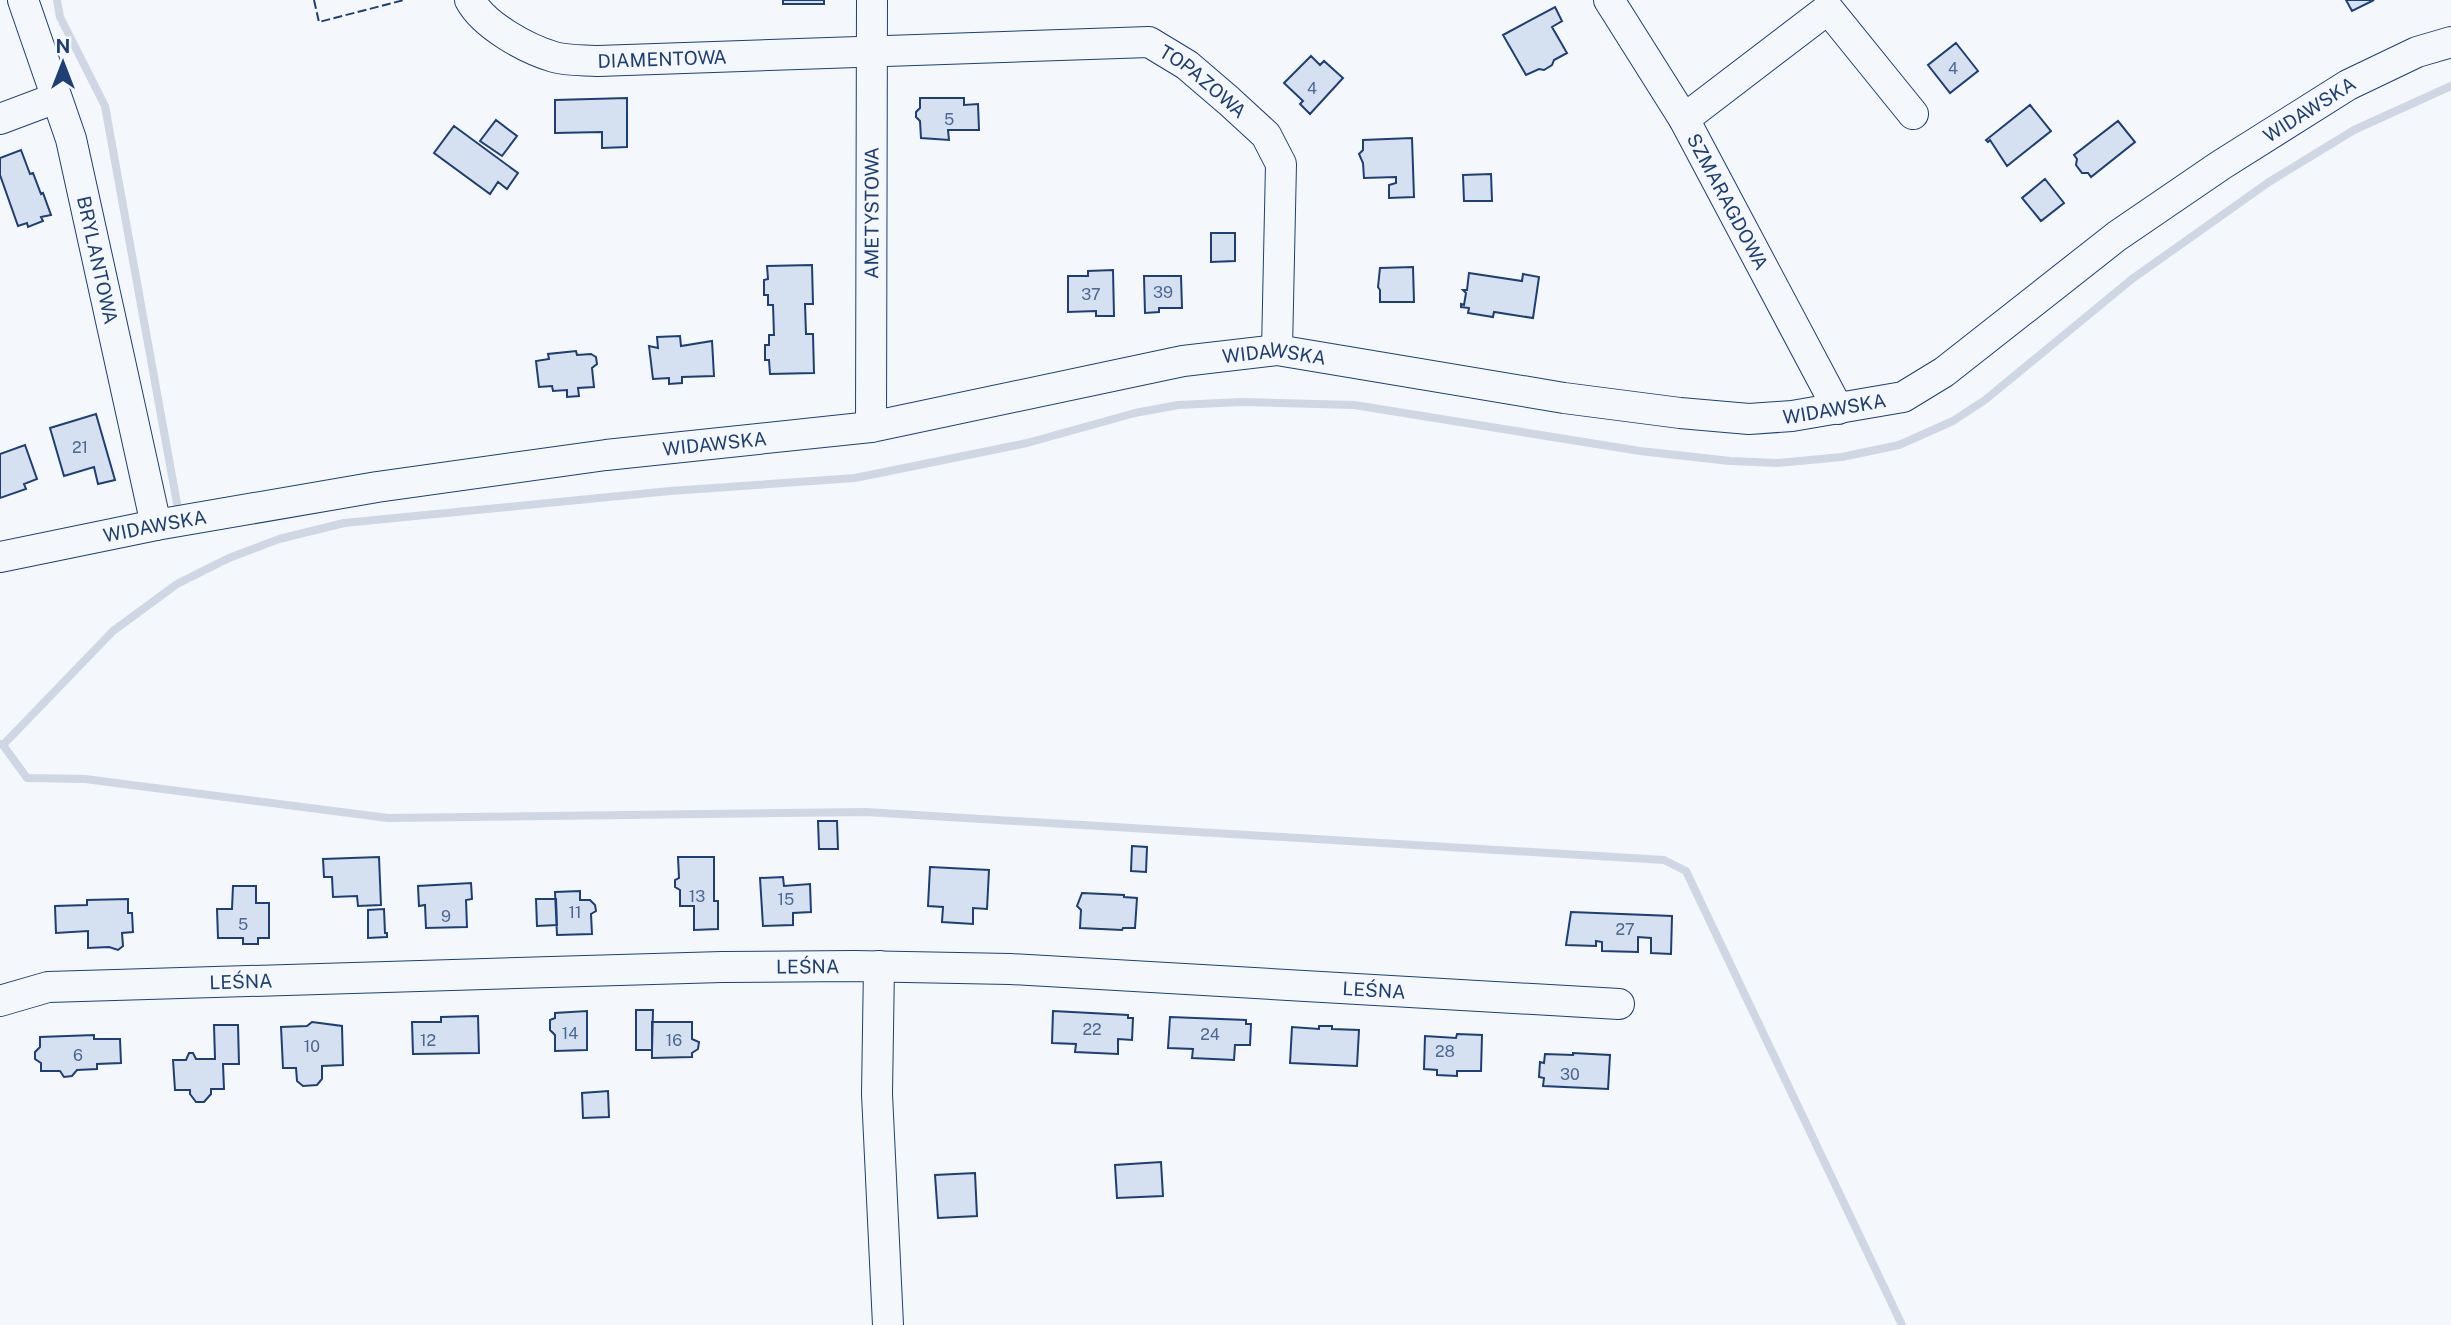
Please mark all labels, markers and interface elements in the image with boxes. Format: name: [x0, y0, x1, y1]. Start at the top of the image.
north arrow: [28, 28, 98, 98]
text: N: [56, 35, 70, 57]
street label: TOPAZOWA: [1156, 40, 1251, 122]
street label: DIAMENTOWA: [597, 46, 727, 72]
house number: 4: [1948, 59, 1958, 78]
street label: WIDAWSKA: [2259, 72, 2359, 147]
house number: 4: [1307, 79, 1317, 98]
house number: 5: [944, 110, 954, 129]
street label: SZMARAGDOWA: [1683, 130, 1773, 273]
street label: AMETYSTOWA: [860, 147, 883, 279]
street label: BRYLANTOWA: [73, 194, 122, 326]
house number: 39: [1153, 283, 1173, 302]
house number: 37: [1081, 285, 1101, 304]
street label: WIDAWSKA: [1221, 338, 1328, 369]
street label: WIDAWSKA: [1782, 389, 1888, 428]
street label: WIDAWSKA: [661, 427, 768, 460]
house number: 21: [72, 438, 88, 457]
street label: WIDAWSKA: [101, 505, 208, 547]
house number: 13: [689, 887, 705, 906]
house number: 15: [778, 890, 794, 909]
house number: 11: [568, 903, 582, 922]
house number: 9: [441, 907, 451, 926]
house number: 5: [238, 915, 248, 934]
house number: 27: [1615, 920, 1635, 939]
street label: LEŚNA: [776, 955, 839, 978]
street label: LEŚNA: [209, 969, 273, 993]
street label: LEŚNA: [1342, 977, 1406, 1003]
house number: 22: [1082, 1020, 1102, 1039]
house number: 14: [562, 1024, 578, 1043]
house number: 24: [1200, 1025, 1220, 1044]
house number: 12: [420, 1031, 436, 1050]
house number: 16: [666, 1031, 682, 1050]
house number: 10: [304, 1037, 320, 1056]
house number: 28: [1435, 1042, 1455, 1061]
house number: 6: [73, 1046, 83, 1065]
house number: 30: [1560, 1065, 1580, 1084]

